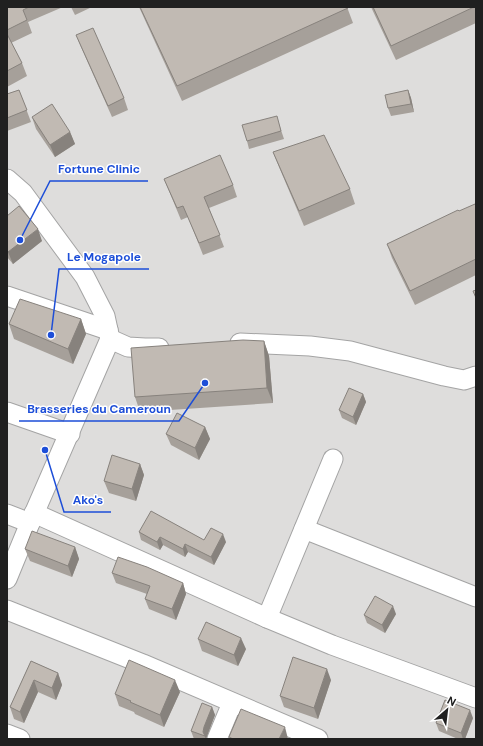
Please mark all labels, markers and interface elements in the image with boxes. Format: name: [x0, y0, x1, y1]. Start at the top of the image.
callout: Fortune Clinic: [50, 157, 148, 181]
text: Fortune Clinic: [58, 161, 140, 177]
callout: Le Mogapole: [59, 245, 149, 269]
text: Le Mogapole: [67, 249, 141, 265]
callout: Brasseries du Cameroun: [19, 397, 179, 421]
text: Brasseries du Cameroun: [27, 401, 171, 417]
callout: Ako's: [64, 488, 111, 512]
text: Ako's: [73, 492, 103, 508]
north arrow: [427, 690, 467, 730]
text: N: [445, 693, 459, 709]

